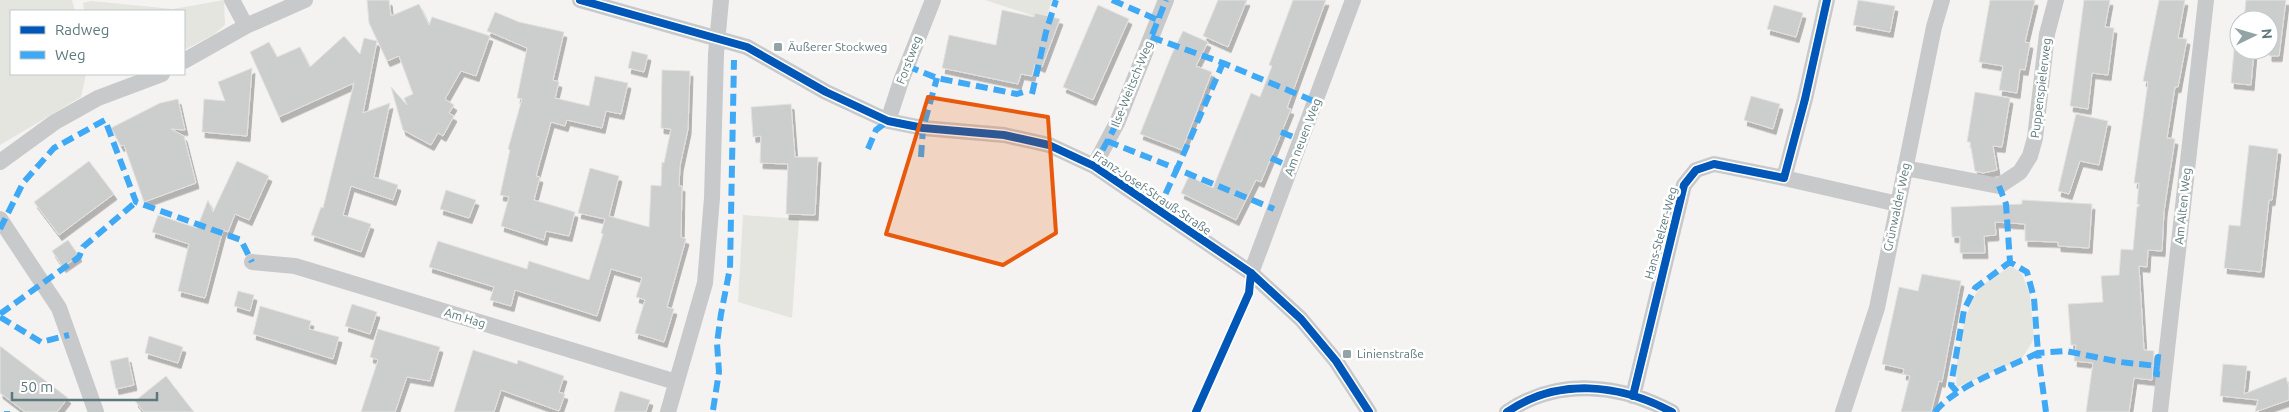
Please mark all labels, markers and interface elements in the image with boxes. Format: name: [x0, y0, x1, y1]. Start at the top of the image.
legend: [10, 10, 185, 75]
north arrow: [2229, 10, 2279, 60]
text: Radweg: [55, 21, 109, 38]
text: N: [2259, 28, 2275, 40]
street label: Forstweg: [893, 34, 924, 86]
street label: Puppenspielerweg: [2028, 37, 2053, 139]
street label: Ilse-Weitsch-Weg: [1108, 39, 1155, 129]
place label: Äußerer Stockweg: [788, 40, 887, 53]
marker: Äußerer Stockweg: [772, 41, 784, 53]
text: Weg: [55, 46, 86, 63]
street label: Am neuen Weg: [1282, 96, 1323, 177]
street label: Franz-Josef-Strauß-Straße: [1091, 148, 1214, 237]
street label: Grünwalder Weg: [1881, 161, 1912, 252]
street label: Am Alten Weg: [2172, 167, 2193, 245]
street label: Hans-Stelzer-Weg: [1642, 185, 1679, 280]
street label: Am Hag: [443, 305, 487, 330]
place label: Linienstraße: [1357, 347, 1424, 360]
marker: Linienstraße: [1341, 348, 1353, 360]
scale bar: [12, 370, 158, 402]
text: 50 m: [20, 378, 53, 395]

